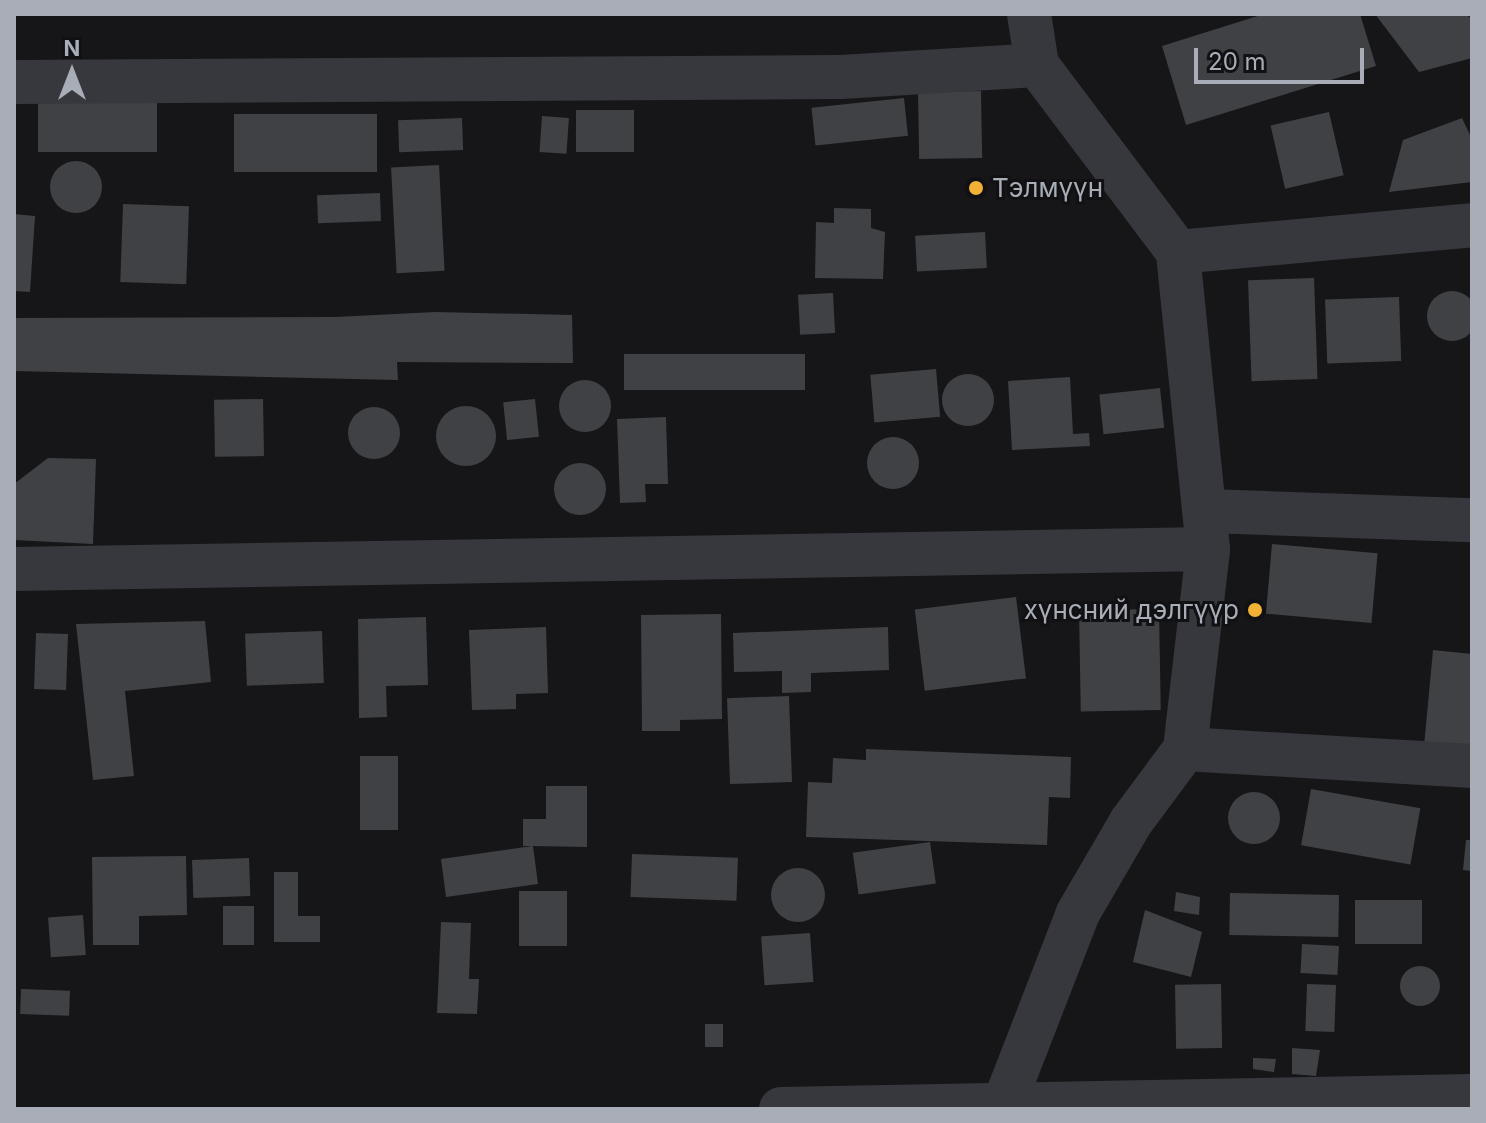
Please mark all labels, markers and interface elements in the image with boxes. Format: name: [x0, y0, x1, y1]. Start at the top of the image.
north arrow: [32, 32, 112, 112]
scale bar: [1198, 32, 1368, 82]
text: N: [64, 35, 80, 61]
text: 20 m: [1208, 47, 1266, 76]
place label: Тэлмүүн: [992, 172, 1103, 204]
marker: Тэлмүүн: [967, 179, 985, 197]
place label: хүнсний дэлгүүр: [1024, 594, 1239, 626]
marker: хүнсний дэлгүүр: [1246, 601, 1264, 619]

